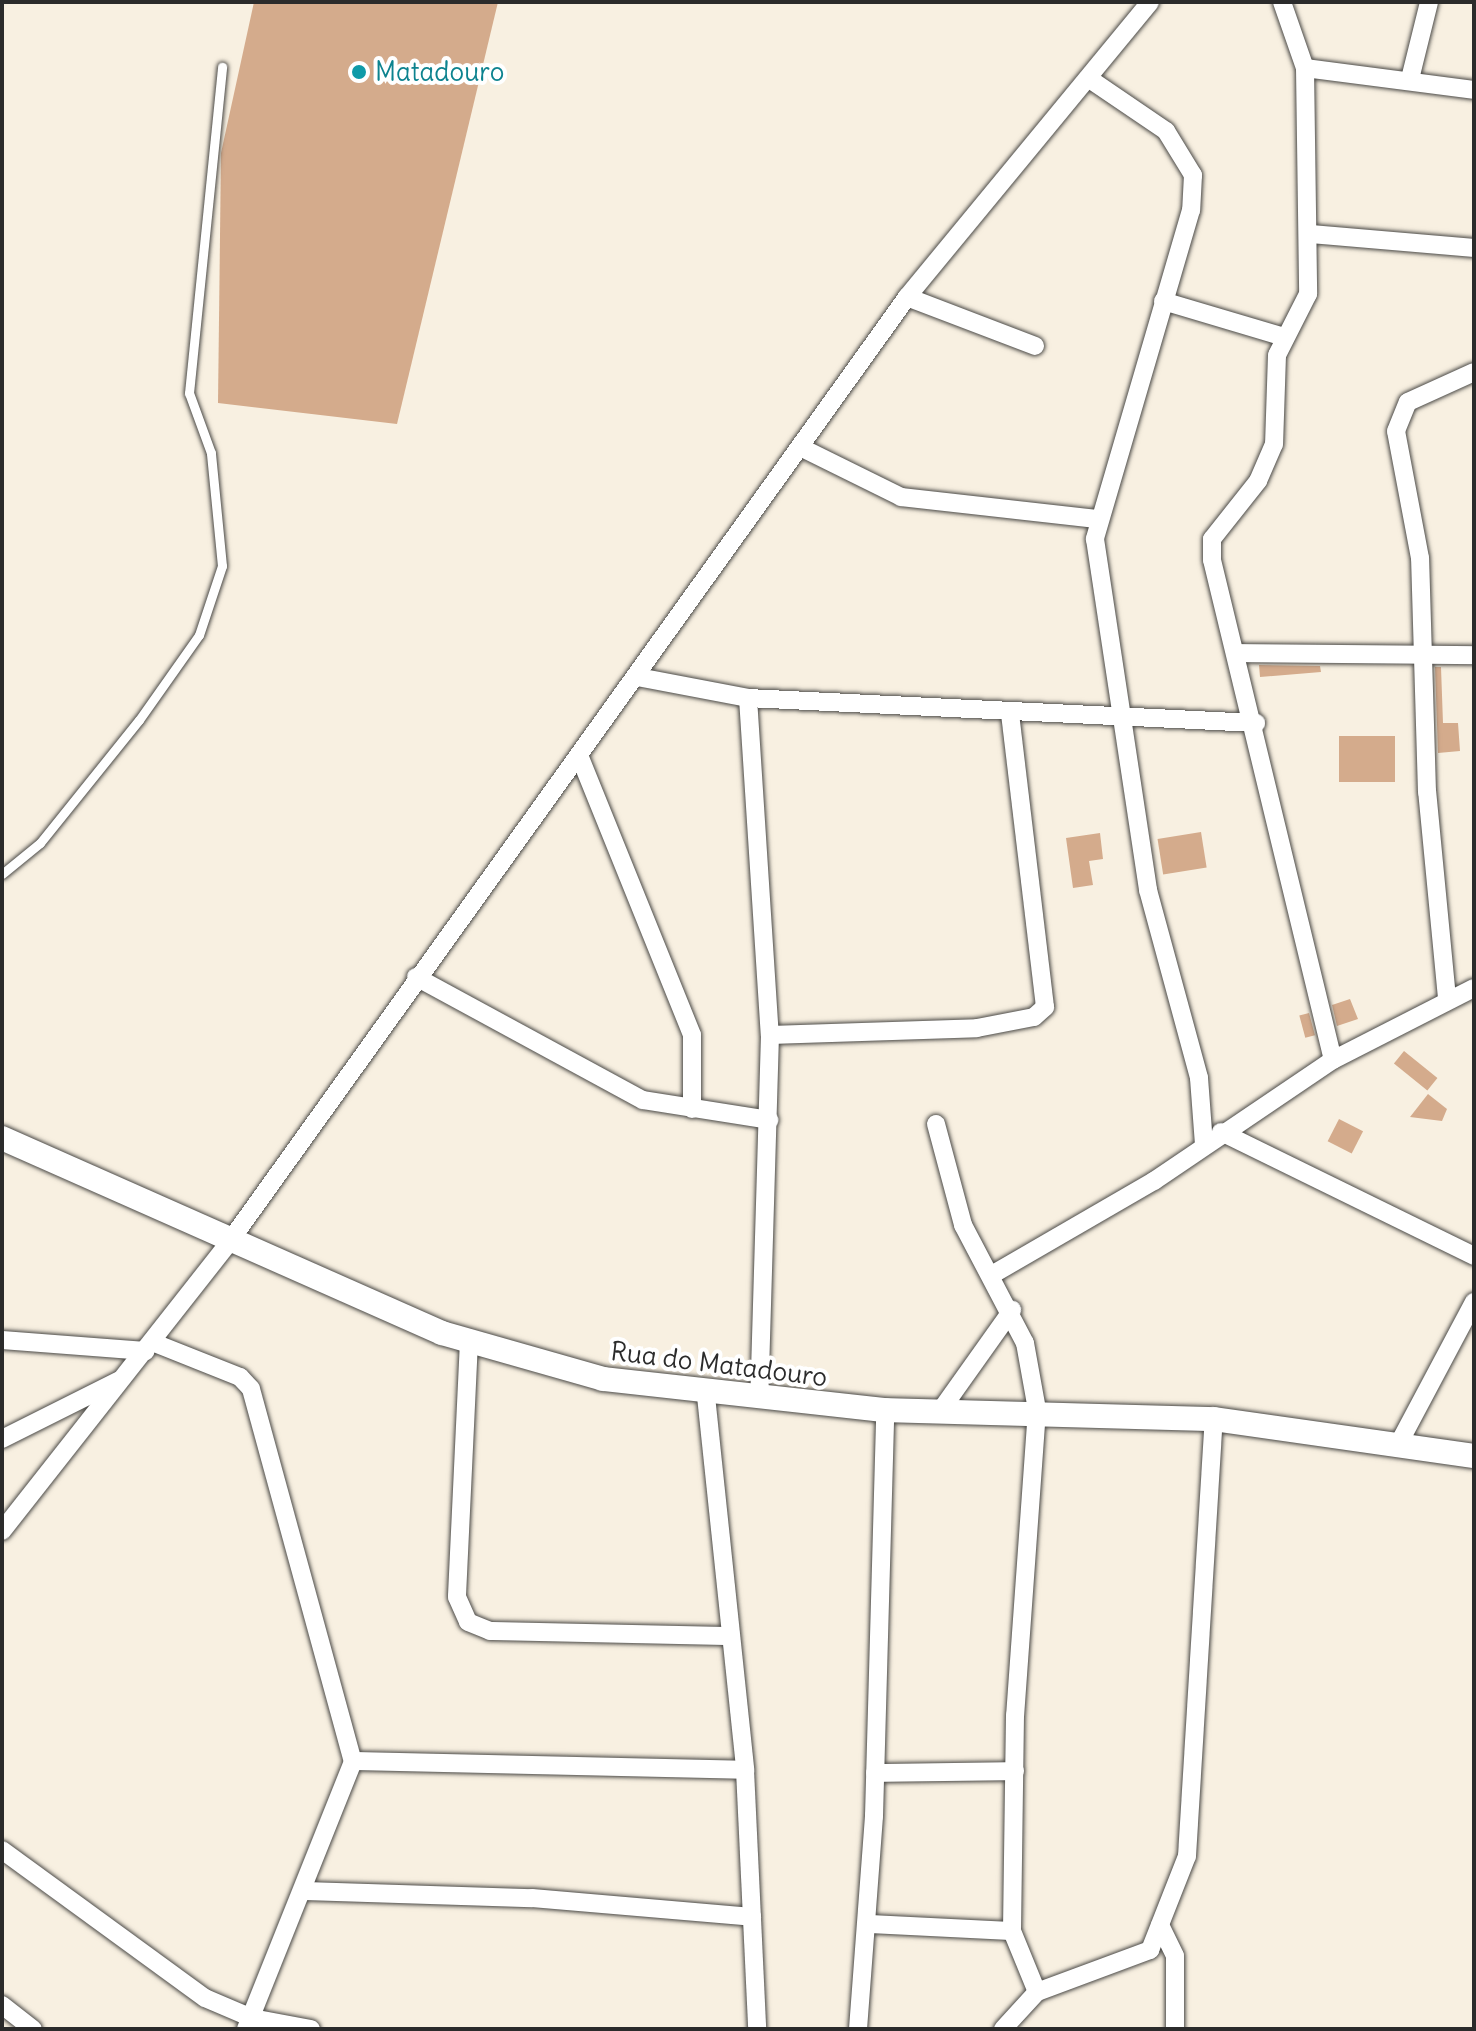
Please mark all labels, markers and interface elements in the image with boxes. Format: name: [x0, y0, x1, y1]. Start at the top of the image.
place label: Matadouro: [375, 56, 504, 88]
marker: Matadouro: [350, 63, 368, 81]
street label: Rua do Matadouro: [609, 1335, 829, 1393]

